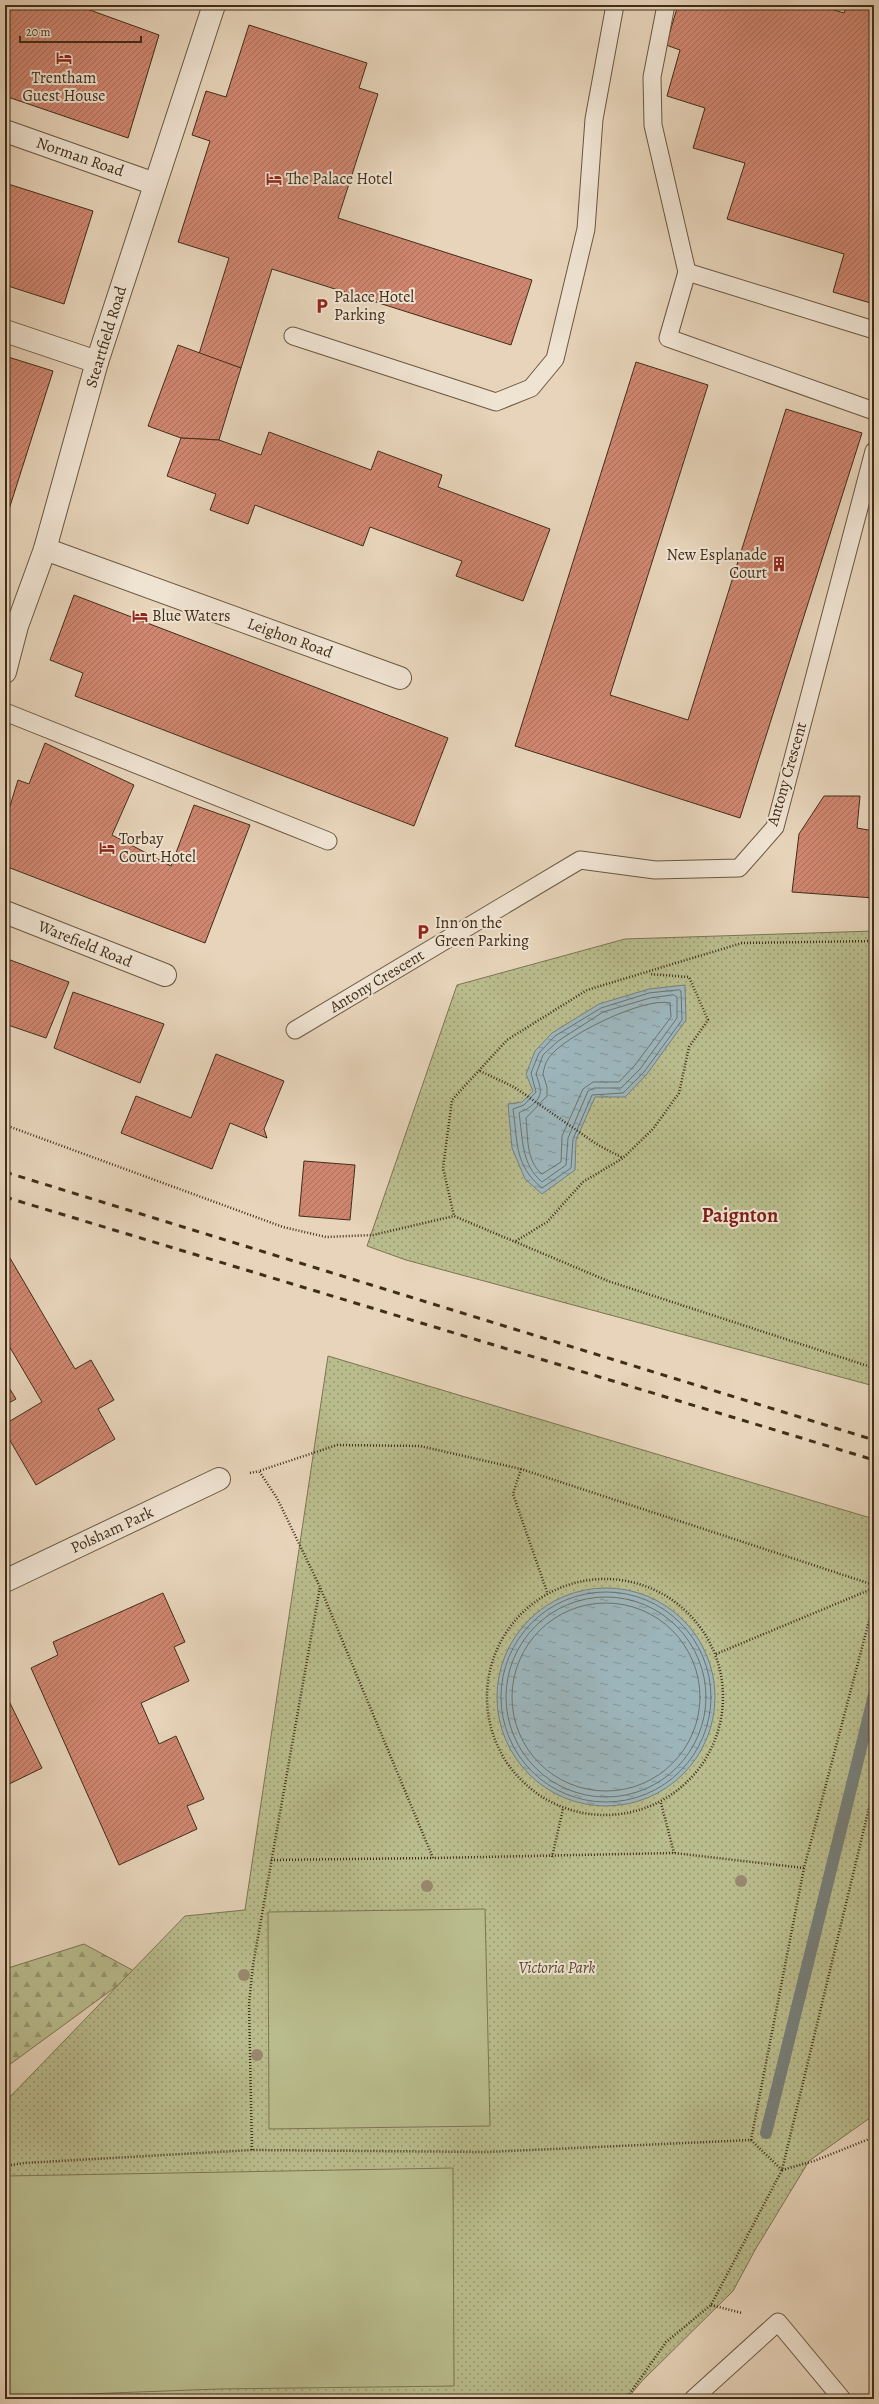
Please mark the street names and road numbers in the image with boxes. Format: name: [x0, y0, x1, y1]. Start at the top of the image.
street label: Norman Road: [33, 132, 127, 182]
street label: Steartfield Road: [80, 283, 132, 391]
street label: Leighon Road: [244, 612, 336, 664]
street label: Antony Crescent: [761, 720, 812, 829]
street label: Warefield Road: [34, 915, 136, 973]
street label: Antony Crescent: [325, 944, 428, 1018]
street label: Polsham Park: [67, 1501, 157, 1559]

